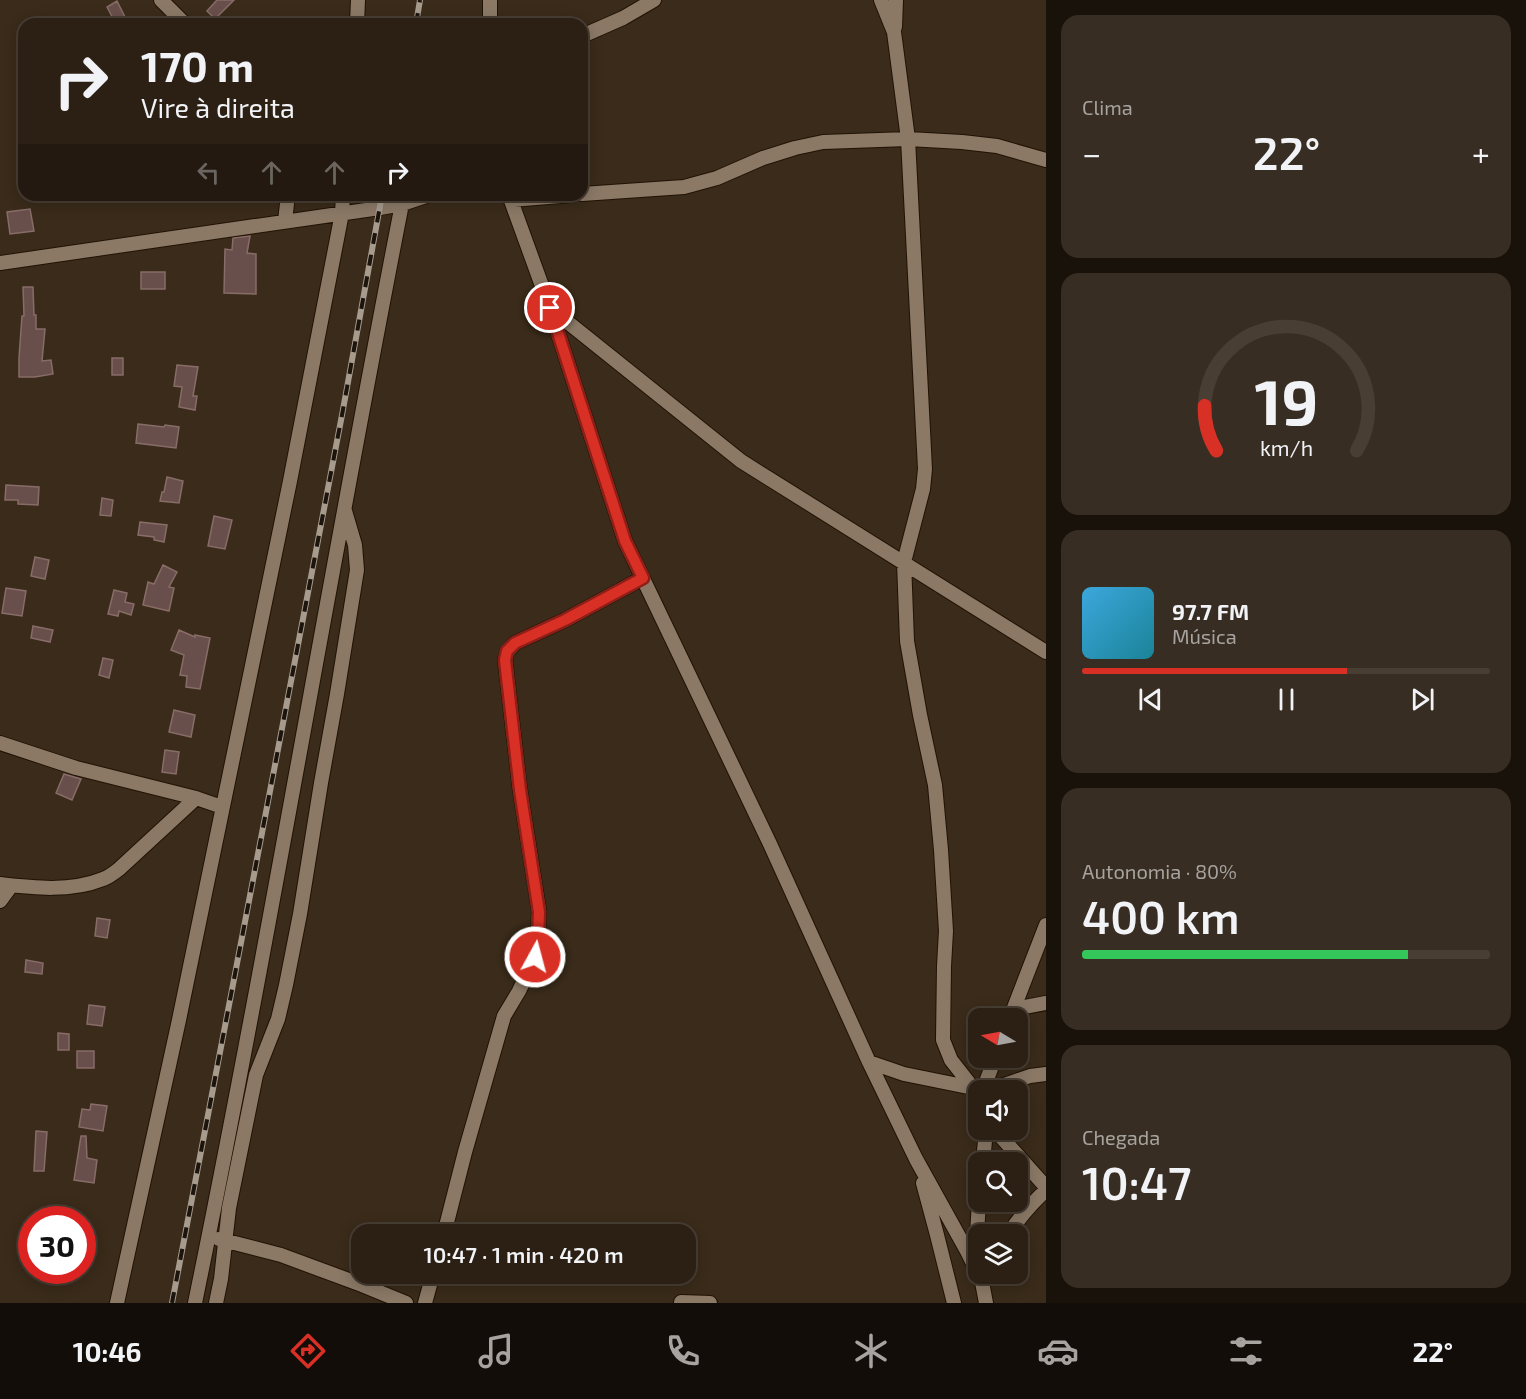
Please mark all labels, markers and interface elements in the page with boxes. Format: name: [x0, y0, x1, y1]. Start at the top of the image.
text: 170 m: [141, 40, 254, 90]
icon: right: [42, 42, 120, 120]
text: Vire à direita: [141, 91, 295, 123]
text: Clima: [1082, 95, 1133, 119]
text: 22°: [1253, 125, 1320, 179]
text: −: [1082, 133, 1101, 173]
text: +: [1472, 133, 1490, 173]
icon: left: [192, 156, 225, 189]
icon: ahead: [255, 156, 288, 189]
icon: ahead: [318, 156, 351, 189]
icon: right: [381, 156, 414, 189]
pin: [524, 282, 575, 333]
icon: arrive: [533, 291, 566, 324]
text: 19: [1254, 363, 1318, 438]
text: km/h: [1259, 435, 1313, 460]
text: 97.7 FM: [1172, 598, 1249, 624]
text: Música: [1172, 624, 1237, 648]
icon: previous: [1134, 683, 1167, 716]
icon: pause: [1270, 683, 1303, 716]
icon: next: [1406, 683, 1439, 716]
text: Autonomia · 80%: [1082, 859, 1237, 883]
text: 400 km: [1082, 889, 1240, 943]
position arrow: [503, 925, 567, 989]
north arrow: [968, 1008, 1028, 1068]
map controls: [968, 1008, 1028, 1284]
button: sound: [968, 1080, 1028, 1140]
text: Chegada: [1082, 1125, 1160, 1149]
button: search: [968, 1152, 1028, 1212]
text: 10:47: [1082, 1155, 1192, 1209]
speed limit sign: 30: [18, 1206, 96, 1284]
button: layers: [968, 1224, 1028, 1284]
text: 10:47 · 1 min · 420 m: [424, 1241, 623, 1267]
icon: directions: [287, 1330, 329, 1372]
icon: music: [475, 1330, 517, 1372]
icon: phone: [662, 1330, 704, 1372]
icon: climate: [850, 1330, 892, 1372]
icon: car: [1037, 1330, 1079, 1372]
icon: filters: [1225, 1330, 1267, 1372]
text: 10:46: [73, 1335, 142, 1367]
text: 22°: [1413, 1335, 1453, 1367]

